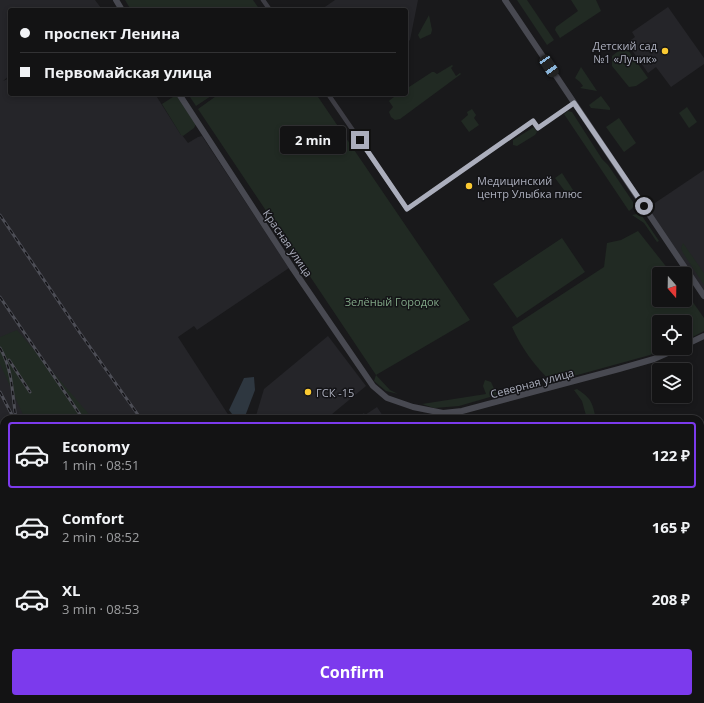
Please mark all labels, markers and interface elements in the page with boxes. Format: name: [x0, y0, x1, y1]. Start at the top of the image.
text: проспект Ленина: [44, 23, 180, 43]
place label: Детский сад №1 «Лучик»: [593, 38, 658, 66]
marker: Детский сад №1 «Лучик»: [660, 46, 670, 56]
car: [537, 53, 561, 79]
text: Первомайская улица: [44, 62, 212, 82]
callout: 2 min: [280, 126, 346, 154]
text: 2 min: [295, 131, 331, 149]
route end: [351, 131, 369, 149]
place label: Медицинский центр Улыбка плюс: [477, 173, 582, 201]
marker: Медицинский центр Улыбка плюс: [464, 181, 474, 191]
route start: [635, 197, 653, 215]
street label: Красная улица: [260, 206, 316, 280]
north arrow: [652, 267, 692, 307]
map controls: [652, 267, 692, 403]
park label: Зелёный Городок: [345, 294, 440, 309]
button: locate: [652, 315, 692, 355]
button: layers: [652, 363, 692, 403]
street label: Северная улица: [488, 365, 576, 401]
place label: ГСК -15: [316, 385, 354, 400]
marker: ГСК -15: [303, 387, 313, 397]
text: Economy: [62, 436, 130, 456]
icon: car: [14, 437, 50, 473]
text: 122 ₽: [652, 445, 690, 465]
text: 1 min · 08:51: [62, 456, 139, 474]
text: Comfort: [62, 508, 124, 528]
icon: car: [14, 509, 50, 545]
text: 165 ₽: [652, 517, 690, 537]
text: 2 min · 08:52: [62, 528, 139, 546]
text: XL: [62, 580, 80, 600]
icon: car: [14, 581, 50, 617]
text: 208 ₽: [652, 589, 690, 609]
text: 3 min · 08:53: [62, 600, 139, 618]
button: Confirm: [12, 649, 692, 695]

